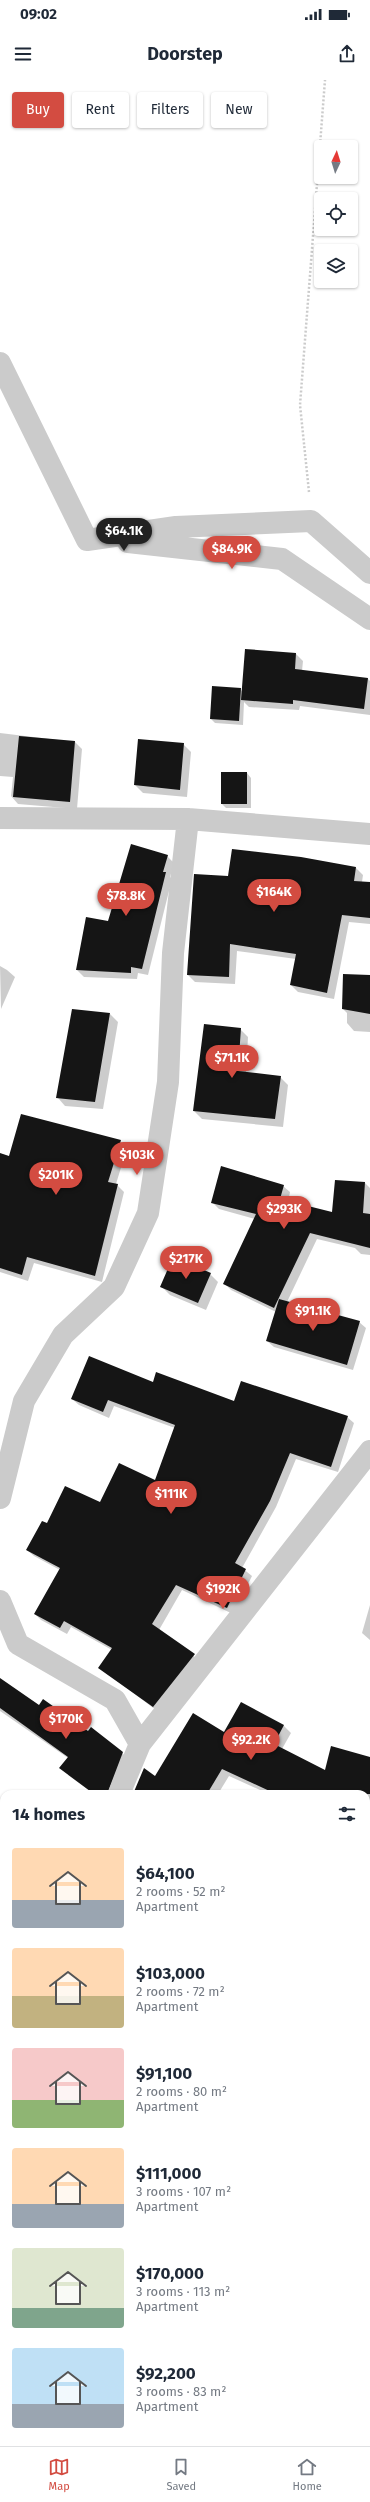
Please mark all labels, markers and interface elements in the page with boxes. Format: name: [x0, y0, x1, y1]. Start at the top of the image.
text: 09:02: [20, 5, 57, 23]
icon: menu: [12, 43, 34, 65]
text: Doorstep: [147, 43, 223, 65]
icon: share: [336, 43, 358, 65]
chip: Buy: [12, 92, 64, 128]
chip: Rent: [72, 92, 129, 128]
chip: Filters: [137, 92, 203, 128]
chip: New: [211, 92, 267, 128]
north arrow: [314, 140, 358, 184]
map controls: [314, 140, 358, 288]
button: locate: [314, 192, 358, 236]
button: layers: [314, 244, 358, 288]
pin: $64.1K: [91, 518, 157, 552]
text: $64.1K: [105, 523, 143, 538]
pin: $84.9K: [199, 536, 265, 570]
text: $84.9K: [212, 541, 252, 556]
pin: $164K: [246, 879, 302, 913]
pin: $78.8K: [93, 883, 159, 917]
text: $164K: [256, 884, 292, 899]
text: $78.8K: [106, 888, 146, 903]
pin: $71.1K: [199, 1045, 265, 1079]
text: $71.1K: [215, 1050, 249, 1065]
pin: $103K: [109, 1142, 165, 1176]
text: $103K: [119, 1147, 155, 1162]
pin: $201K: [28, 1162, 84, 1196]
text: $201K: [38, 1167, 74, 1182]
pin: $293K: [256, 1196, 312, 1230]
text: $293K: [266, 1201, 302, 1216]
pin: $217K: [158, 1246, 214, 1280]
text: $217K: [169, 1251, 203, 1266]
pin: $91.1K: [280, 1298, 346, 1332]
text: $91.1K: [295, 1303, 331, 1318]
pin: $111K: [143, 1481, 199, 1515]
text: $111K: [155, 1486, 187, 1501]
pin: $192K: [195, 1576, 251, 1610]
text: $192K: [206, 1581, 240, 1596]
pin: $170K: [38, 1706, 94, 1740]
text: $170K: [49, 1711, 83, 1726]
pin: $92.2K: [218, 1727, 284, 1761]
text: $92.2K: [232, 1732, 270, 1747]
icon: filters: [336, 1803, 358, 1825]
text: 14 homes: [12, 1804, 85, 1825]
text: $64,100: [136, 1863, 195, 1884]
icon: home: [44, 1864, 92, 1912]
text: 2 rooms · 52 m²: [136, 1884, 225, 1899]
text: Apartment: [136, 1899, 198, 1914]
text: $103,000: [136, 1963, 205, 1984]
icon: home: [44, 1964, 92, 2012]
text: 2 rooms · 72 m²: [136, 1984, 225, 1999]
text: Apartment: [136, 1999, 198, 2014]
text: $91,100: [136, 2063, 192, 2084]
icon: home: [44, 2064, 92, 2112]
text: 2 rooms · 80 m²: [136, 2084, 227, 2099]
text: Apartment: [136, 2099, 198, 2114]
text: $111,000: [136, 2163, 201, 2184]
icon: home: [44, 2164, 92, 2212]
text: 3 rooms · 107 m²: [136, 2184, 231, 2199]
text: Apartment: [136, 2199, 198, 2214]
text: $170,000: [136, 2263, 204, 2284]
icon: home: [44, 2264, 92, 2312]
text: 3 rooms · 113 m²: [136, 2284, 230, 2299]
text: Apartment: [136, 2299, 198, 2314]
text: $92,200: [136, 2363, 196, 2384]
icon: home: [44, 2364, 92, 2412]
text: 3 rooms · 83 m²: [136, 2384, 226, 2399]
text: Apartment: [136, 2399, 198, 2414]
tab: Map: [48, 2456, 70, 2493]
tab: Saved: [166, 2456, 196, 2493]
tab: Home: [293, 2456, 322, 2493]

